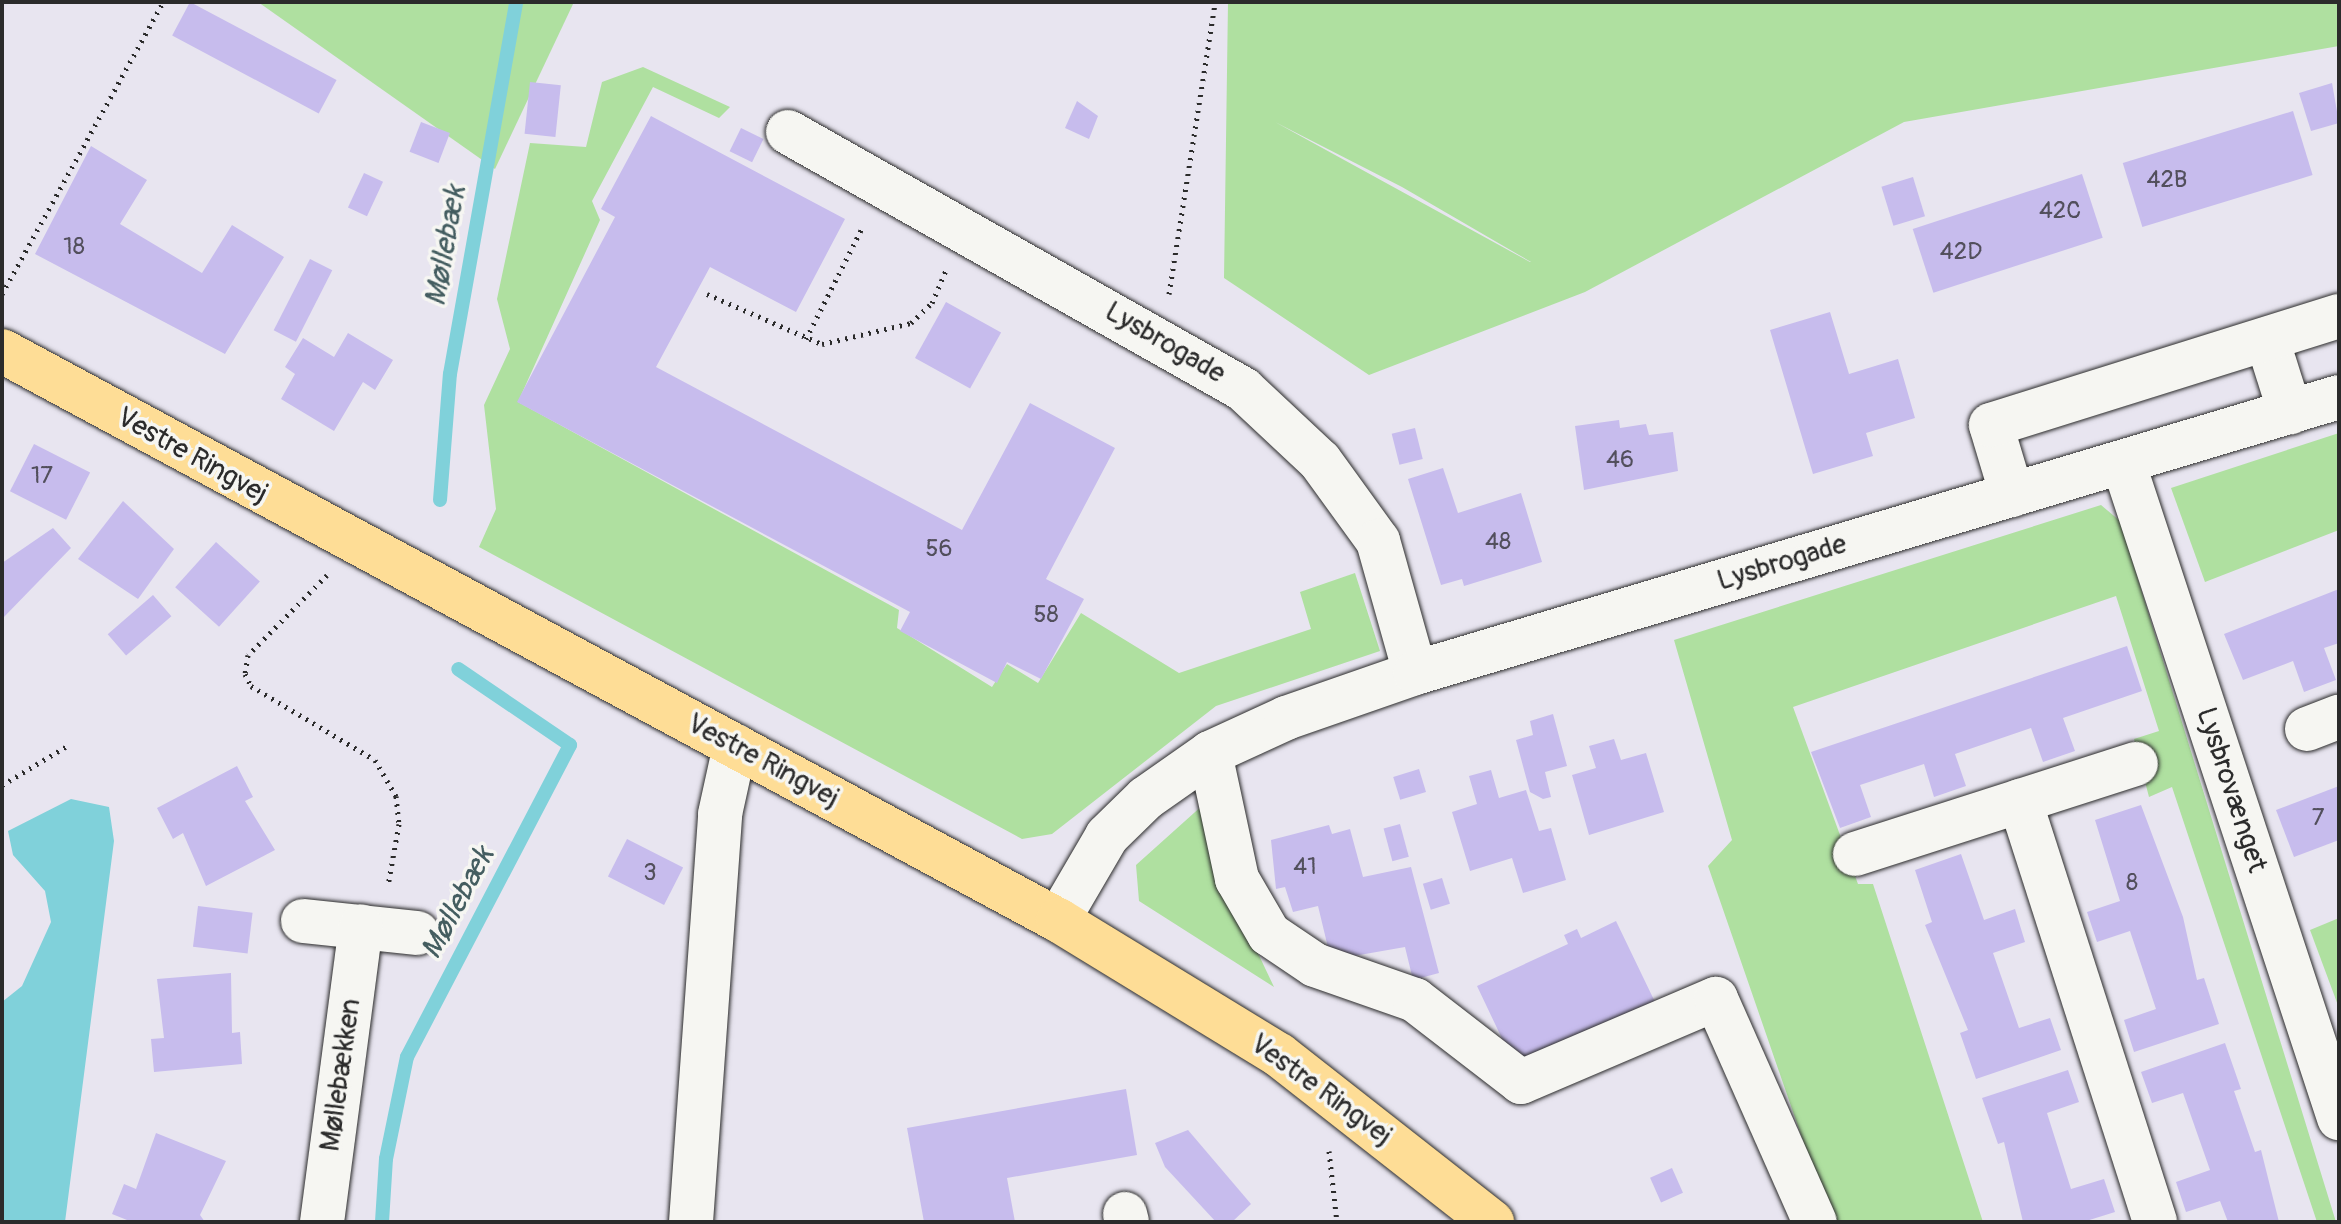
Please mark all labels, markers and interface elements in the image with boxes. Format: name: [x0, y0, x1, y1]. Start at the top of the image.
house number: 42B: [2147, 166, 2187, 194]
water label: Møllebæk: [418, 183, 474, 309]
house number: 42C: [2039, 197, 2081, 225]
house number: 18: [63, 233, 85, 261]
house number: 42D: [1940, 238, 1982, 266]
street label: Lysbrogade: [1099, 295, 1231, 391]
street label: Vestre Ringvej: [111, 401, 273, 511]
house number: 46: [1606, 446, 1634, 474]
house number: 17: [31, 462, 53, 490]
street label: Lysbrogade: [1713, 527, 1851, 599]
house number: 48: [1485, 528, 1511, 556]
house number: 56: [926, 535, 952, 563]
house number: 58: [1033, 601, 1059, 629]
street label: Lysbrovænget: [2189, 703, 2273, 877]
street label: Vestre Ringvej: [681, 707, 845, 815]
house number: 7: [2312, 804, 2324, 832]
water label: Møllebæk: [414, 841, 502, 965]
house number: 41: [1293, 853, 1317, 881]
house number: 3: [643, 859, 657, 887]
house number: 8: [2126, 869, 2138, 897]
street label: Møllebækken: [314, 996, 368, 1154]
street label: Vestre Ringvej: [1243, 1027, 1399, 1153]

